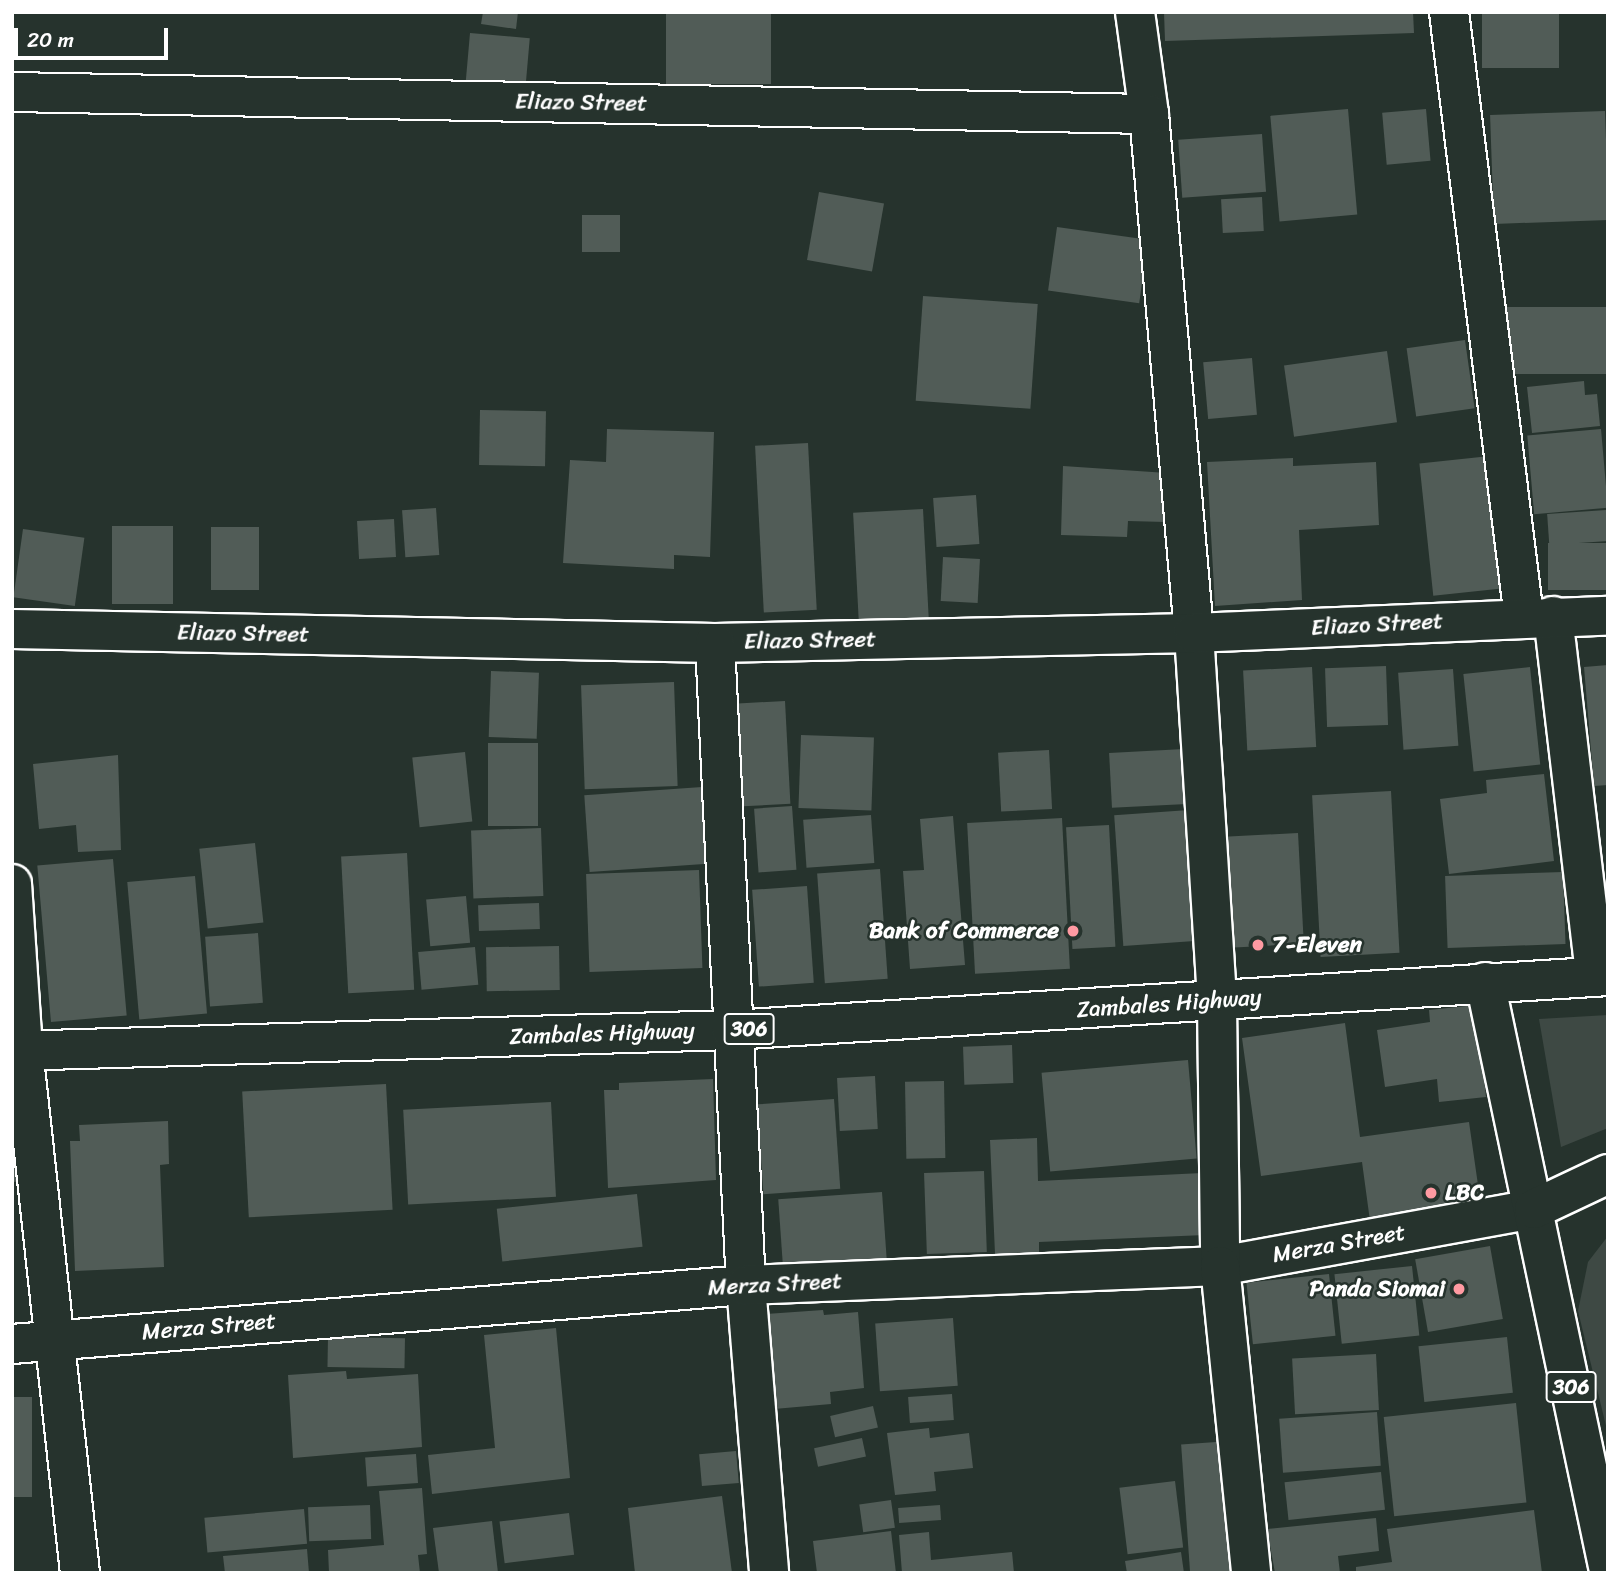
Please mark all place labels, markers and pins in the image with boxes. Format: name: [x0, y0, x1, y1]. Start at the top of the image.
place label: Bank of Commerce: [869, 917, 1059, 945]
marker: Bank of Commerce: [1065, 923, 1081, 939]
place label: 7-Eleven: [1272, 931, 1362, 959]
marker: 7-Eleven: [1250, 937, 1266, 953]
place label: LBC: [1445, 1179, 1484, 1207]
marker: LBC: [1423, 1185, 1439, 1201]
place label: Panda Siomai: [1309, 1275, 1445, 1303]
marker: Panda Siomai: [1451, 1281, 1467, 1297]

